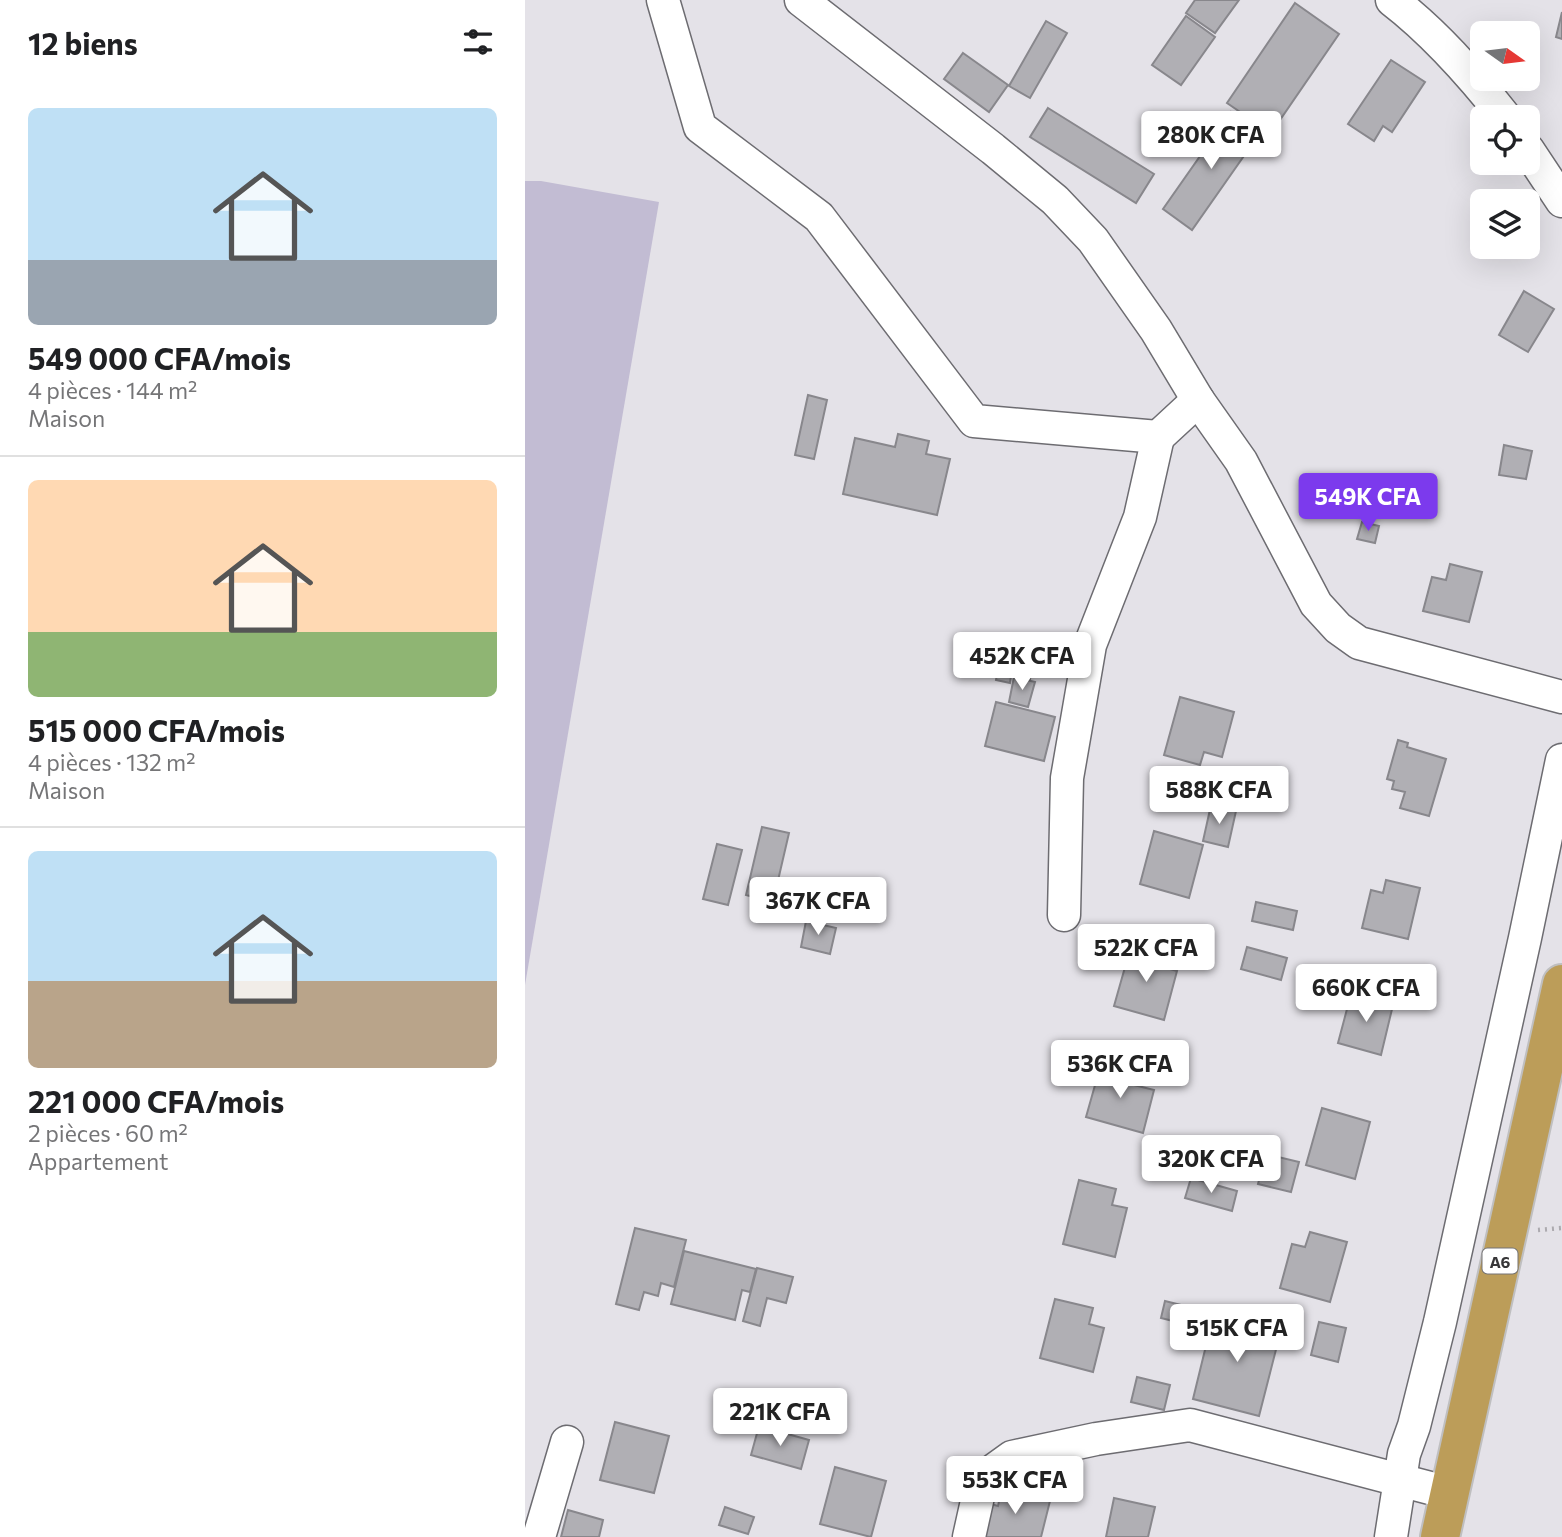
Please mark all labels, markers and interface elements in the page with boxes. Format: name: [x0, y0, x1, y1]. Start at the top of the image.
north arrow: [1470, 21, 1540, 91]
map controls: [1470, 21, 1540, 259]
icon: filters: [459, 23, 497, 61]
text: 12 biens: [28, 24, 138, 61]
button: locate: [1470, 105, 1540, 175]
pin: 280K CFA: [1139, 111, 1283, 171]
text: 280K CFA: [1157, 120, 1265, 148]
icon: home: [200, 153, 326, 279]
button: layers: [1470, 189, 1540, 259]
text: 549 000 CFA/mois: [28, 339, 291, 376]
text: 4 pièces · 144 m²: [28, 376, 197, 404]
text: Maison: [28, 404, 105, 432]
pin: 549K CFA: [1296, 474, 1440, 533]
text: 549K CFA: [1315, 482, 1421, 510]
icon: home: [200, 525, 326, 651]
pin: 452K CFA: [950, 632, 1094, 692]
text: 452K CFA: [969, 641, 1075, 669]
text: 515 000 CFA/mois: [28, 711, 285, 748]
text: 4 pièces · 132 m²: [28, 748, 195, 776]
pin: 588K CFA: [1147, 766, 1291, 826]
text: 588K CFA: [1166, 775, 1272, 803]
text: Maison: [28, 776, 105, 804]
pin: 367K CFA: [746, 878, 890, 937]
text: 367K CFA: [765, 886, 871, 914]
icon: home: [200, 896, 326, 1022]
pin: 522K CFA: [1074, 925, 1218, 984]
text: 522K CFA: [1094, 933, 1198, 961]
pin: 660K CFA: [1294, 964, 1438, 1024]
text: 660K CFA: [1312, 973, 1420, 1001]
pin: 536K CFA: [1048, 1040, 1192, 1100]
text: 536K CFA: [1067, 1049, 1173, 1077]
text: 221 000 CFA/mois: [28, 1082, 284, 1119]
text: 2 pièces · 60 m²: [28, 1119, 188, 1147]
pin: 320K CFA: [1139, 1136, 1283, 1195]
text: 320K CFA: [1158, 1144, 1264, 1172]
text: Appartement: [28, 1147, 169, 1175]
road number: A6: [1483, 1248, 1517, 1274]
pin: 515K CFA: [1165, 1304, 1309, 1364]
text: 515K CFA: [1186, 1313, 1288, 1341]
pin: 221K CFA: [708, 1388, 852, 1448]
text: 221K CFA: [729, 1397, 831, 1425]
pin: 553K CFA: [943, 1456, 1087, 1516]
text: 553K CFA: [962, 1465, 1068, 1493]

